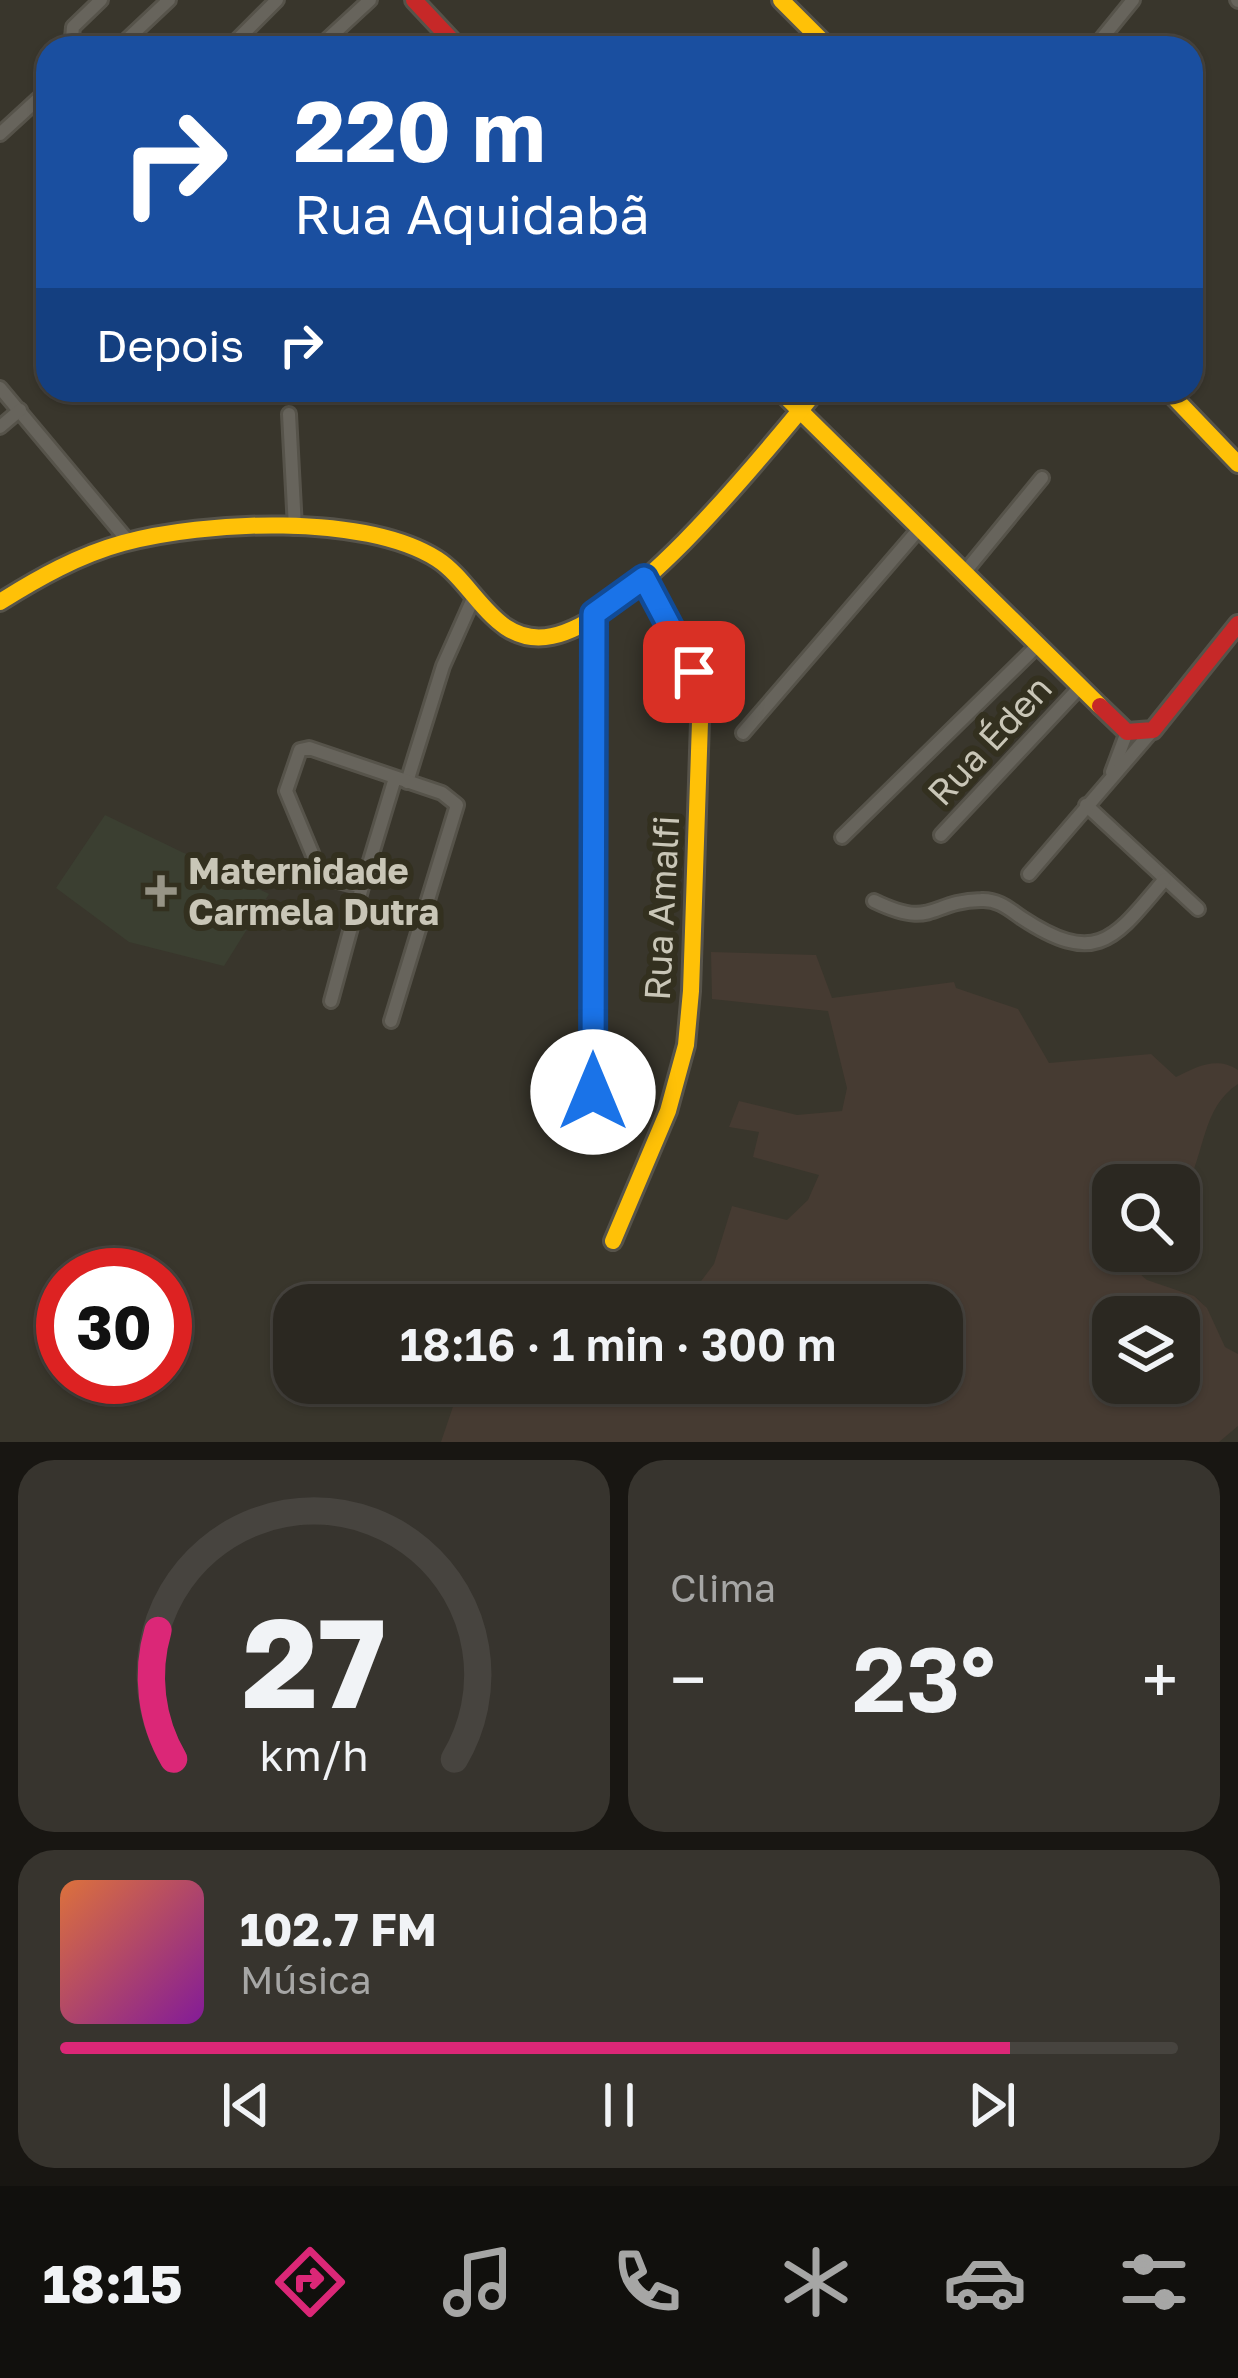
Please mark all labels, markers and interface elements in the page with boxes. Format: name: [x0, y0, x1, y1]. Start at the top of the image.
text: 220 m: [294, 80, 546, 180]
icon: right: [96, 84, 252, 240]
text: Rua Aquidabã: [294, 181, 650, 246]
icon: right: [268, 312, 334, 378]
text: Depois: [96, 318, 244, 372]
pin: [643, 621, 745, 723]
icon: arrive: [661, 639, 727, 705]
street label: Rua Éden: [918, 666, 1060, 814]
street label: Rua Amalfi: [635, 815, 687, 1001]
place label: Maternidade Carmela Dutra: [188, 849, 439, 933]
marker: Maternidade Carmela Dutra: [145, 875, 177, 907]
position arrow: [530, 1029, 656, 1155]
map controls: [1092, 1164, 1200, 1404]
button: search: [1092, 1164, 1200, 1272]
speed limit sign: 30: [36, 1248, 192, 1404]
button: layers: [1092, 1296, 1200, 1404]
text: 18:16 · 1 min · 300 m: [400, 1317, 836, 1371]
text: Clima: [670, 1564, 776, 1611]
text: 27: [242, 1586, 386, 1735]
text: 23°: [852, 1624, 996, 1732]
text: −: [670, 1639, 706, 1719]
text: +: [1142, 1639, 1178, 1719]
text: km/h: [259, 1729, 369, 1780]
text: 102.7 FM: [240, 1902, 437, 1956]
text: Música: [240, 1956, 372, 2003]
icon: previous: [213, 2072, 279, 2138]
icon: pause: [586, 2072, 652, 2138]
icon: next: [959, 2072, 1025, 2138]
icon: directions: [268, 2240, 352, 2324]
icon: music: [436, 2240, 520, 2324]
icon: phone: [605, 2240, 689, 2324]
icon: climate: [774, 2240, 858, 2324]
icon: car: [943, 2240, 1027, 2324]
icon: filters: [1112, 2240, 1196, 2324]
text: 18:15: [42, 2250, 183, 2315]

